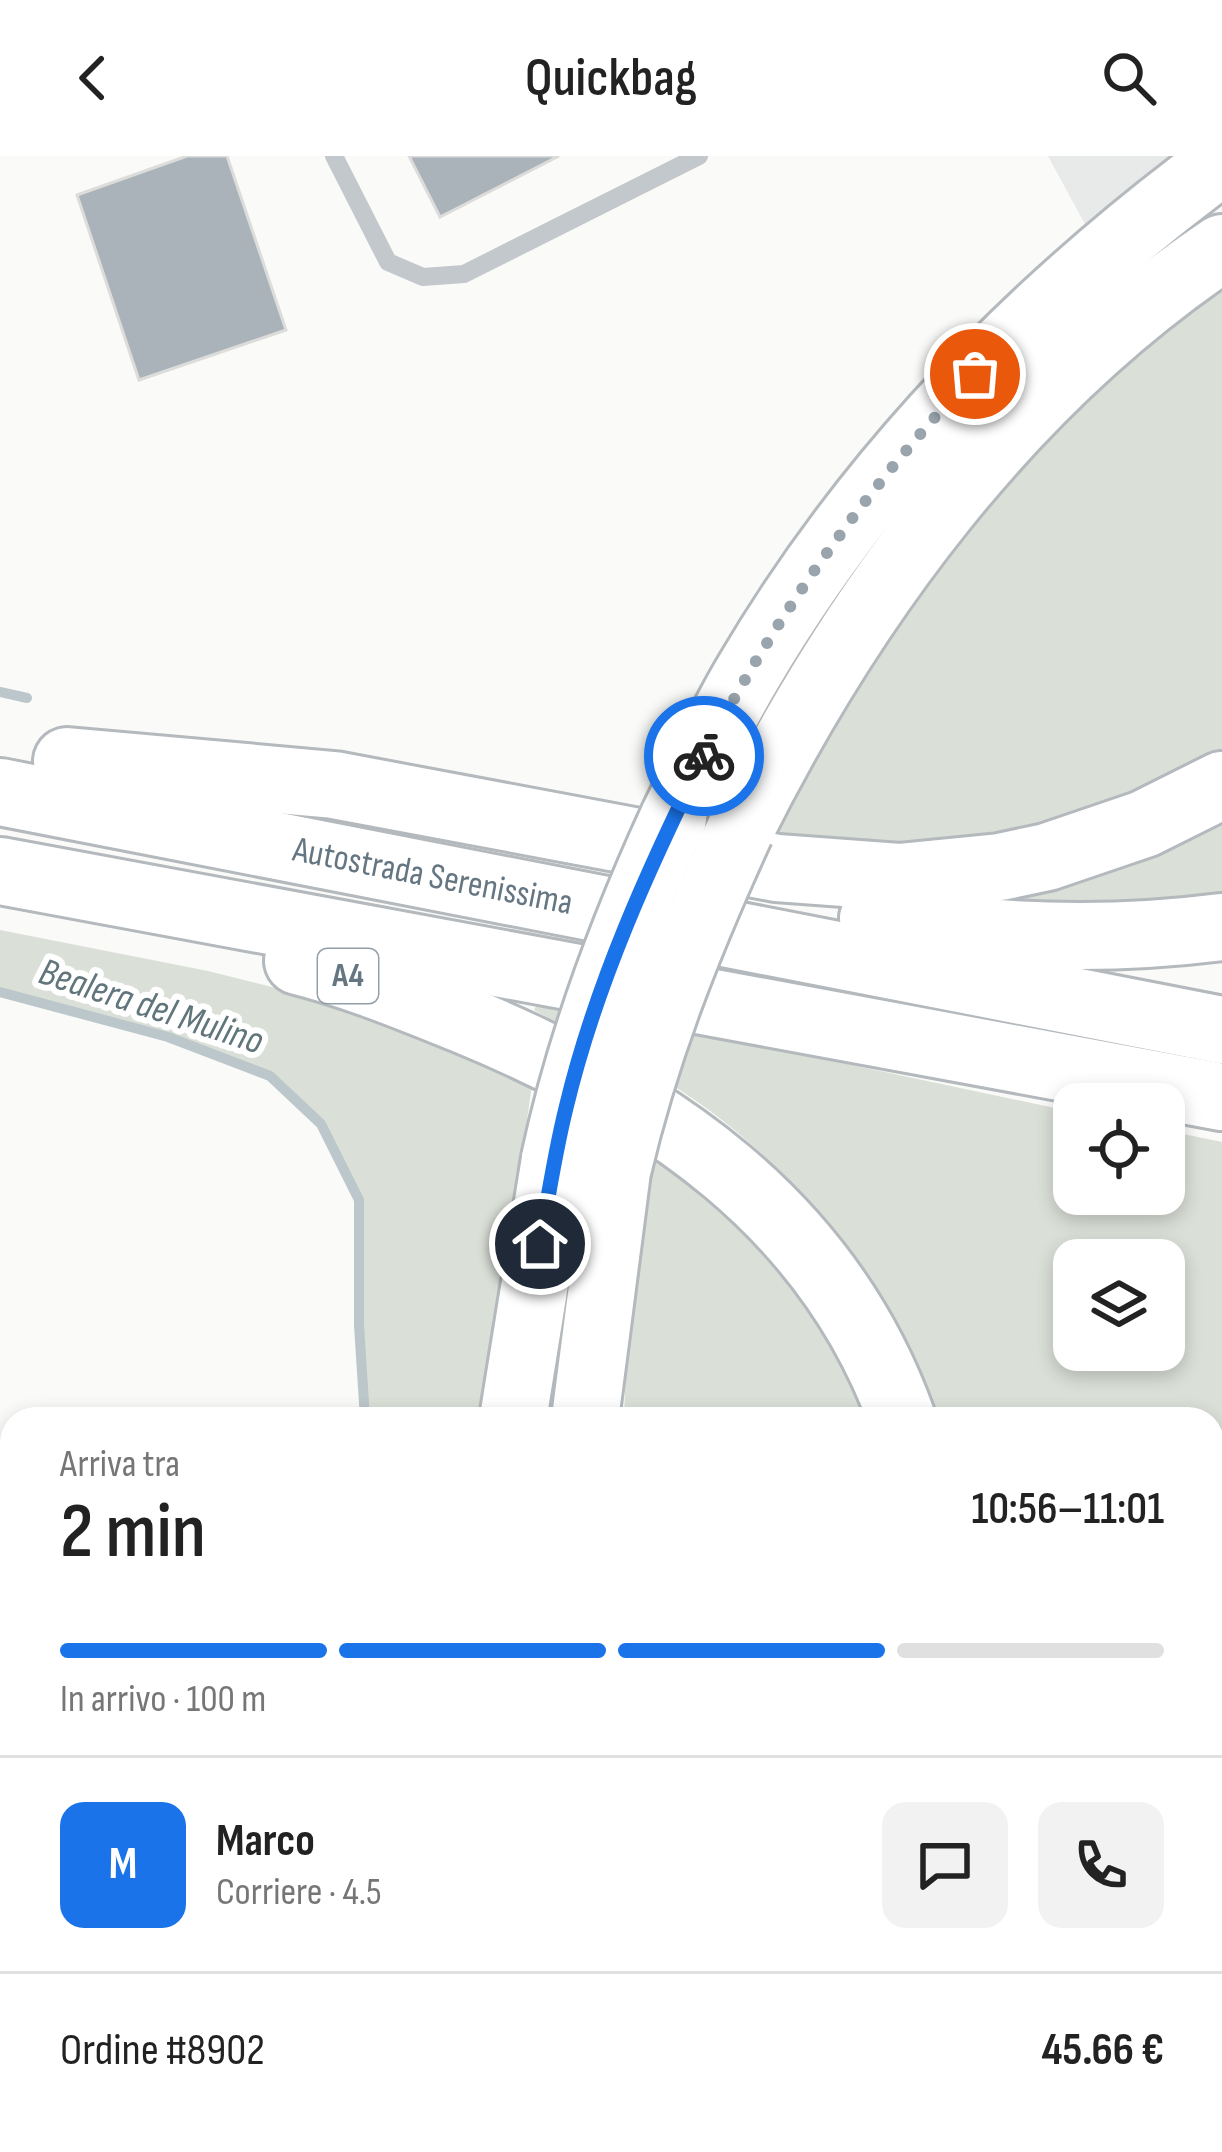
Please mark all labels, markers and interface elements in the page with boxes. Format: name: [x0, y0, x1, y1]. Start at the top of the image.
icon: back: [60, 45, 126, 111]
icon: search: [1096, 45, 1162, 111]
text: Quickbag: [525, 46, 697, 111]
pin: [924, 323, 1026, 425]
icon: bag: [942, 341, 1008, 407]
courier: [644, 696, 764, 816]
icon: bike: [671, 723, 737, 789]
street label: Autostrada Serenissima: [289, 828, 576, 925]
water label: Bealera del Mulino: [33, 949, 269, 1065]
road number: A4: [318, 949, 378, 1003]
map controls: [1053, 1083, 1185, 1371]
button: locate: [1053, 1083, 1185, 1215]
pin: [489, 1193, 591, 1295]
icon: home: [507, 1211, 573, 1277]
button: layers: [1053, 1239, 1185, 1371]
text: Arriva tra: [60, 1441, 180, 1488]
text: 10:56–11:01: [971, 1482, 1164, 1537]
text: 2 min: [60, 1486, 206, 1579]
text: In arrivo · 100 m: [60, 1676, 266, 1723]
button: chat: [882, 1802, 1008, 1928]
button: phone: [1038, 1802, 1164, 1928]
text: Marco: [216, 1814, 315, 1869]
text: M: [109, 1837, 137, 1892]
text: Corriere · 4.5: [216, 1869, 382, 1916]
text: Ordine #8902: [60, 2023, 265, 2078]
text: 45.66 €: [1042, 2023, 1164, 2078]

